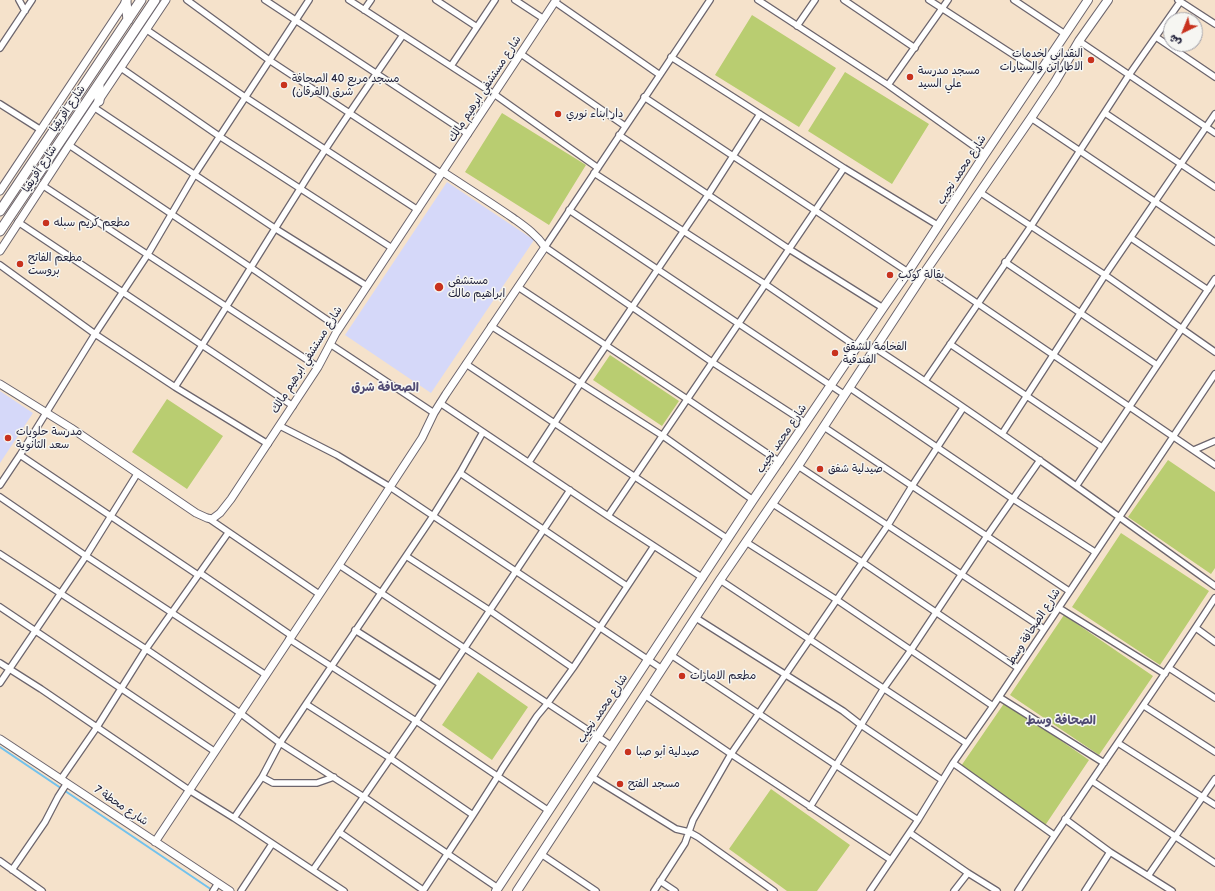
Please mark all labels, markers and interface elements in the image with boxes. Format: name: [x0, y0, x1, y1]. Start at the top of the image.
north arrow: [1163, 12, 1203, 52]
text: ش: [1166, 32, 1184, 49]
street label: شارع مستشفي ابرهيم مالك: [446, 33, 524, 145]
place label: النقدابي لخدمات الاطاراتن والسيارات: [1000, 47, 1083, 73]
marker: النقدابي لخدمات الاطاراتن والسيارات: [1086, 55, 1096, 65]
place label: مسجد مدرسة علي السيد: [918, 64, 980, 90]
place label: مسجد مربع 40 الصحافة شرق (الفرقان): [292, 72, 399, 98]
marker: مسجد مدرسة علي السيد: [905, 72, 915, 82]
marker: مسجد مربع 40 الصحافة شرق (الفرقان): [279, 80, 289, 90]
street label: شارع افريقيا: [48, 83, 88, 135]
place label: دار ابناء نوري: [566, 107, 623, 121]
marker: دار ابناء نوري: [553, 109, 563, 119]
street label: شارع محمد نجيب: [935, 133, 989, 207]
street label: شارع أفريقيا: [20, 143, 60, 195]
place label: مطعم كريم سبله: [54, 216, 130, 230]
marker: مطعم كريم سبله: [41, 218, 51, 228]
place label: مطعم الفاتح بروست: [28, 251, 82, 277]
marker: مطعم الفاتح بروست: [15, 259, 25, 269]
place label: بقالة كوكب: [898, 268, 944, 282]
marker: بقالة كوكب: [885, 270, 895, 280]
place label: مستشفى ابراهيم مالك: [448, 274, 505, 300]
marker: مستشفى ابراهيم مالك: [433, 281, 445, 293]
street label: شارع مستشفي ابرهيم مالك: [269, 304, 345, 416]
place label: الفخامة للشقق الفندقية: [843, 340, 907, 366]
marker: الفخامة للشقق الفندقية: [830, 348, 840, 358]
district label: الصحافة شرق: [351, 381, 419, 395]
street label: شارع محمد نجيب: [754, 402, 810, 476]
place label: مدرسة حلويات سعد الثانوية: [16, 425, 82, 451]
marker: مدرسة حلويات سعد الثانوية: [3, 433, 13, 443]
place label: صيدلية شفق: [828, 462, 883, 476]
marker: صيدلية شفق: [815, 464, 825, 474]
street label: شارع الصحافة وسط: [1004, 586, 1064, 668]
place label: مطعم الامارات: [690, 669, 756, 683]
marker: مطعم الامارات: [677, 671, 687, 681]
street label: شارع محمد نجيب: [575, 672, 631, 746]
district label: الصحافة وسط: [1026, 714, 1096, 728]
place label: صيدلية أبو صبا: [636, 745, 699, 759]
marker: صيدلية أبو صبا: [623, 747, 633, 757]
place label: مسجد الفتح: [628, 777, 680, 791]
marker: مسجد الفتح: [615, 779, 625, 789]
street label: شارع محطة 7: [92, 783, 150, 829]

